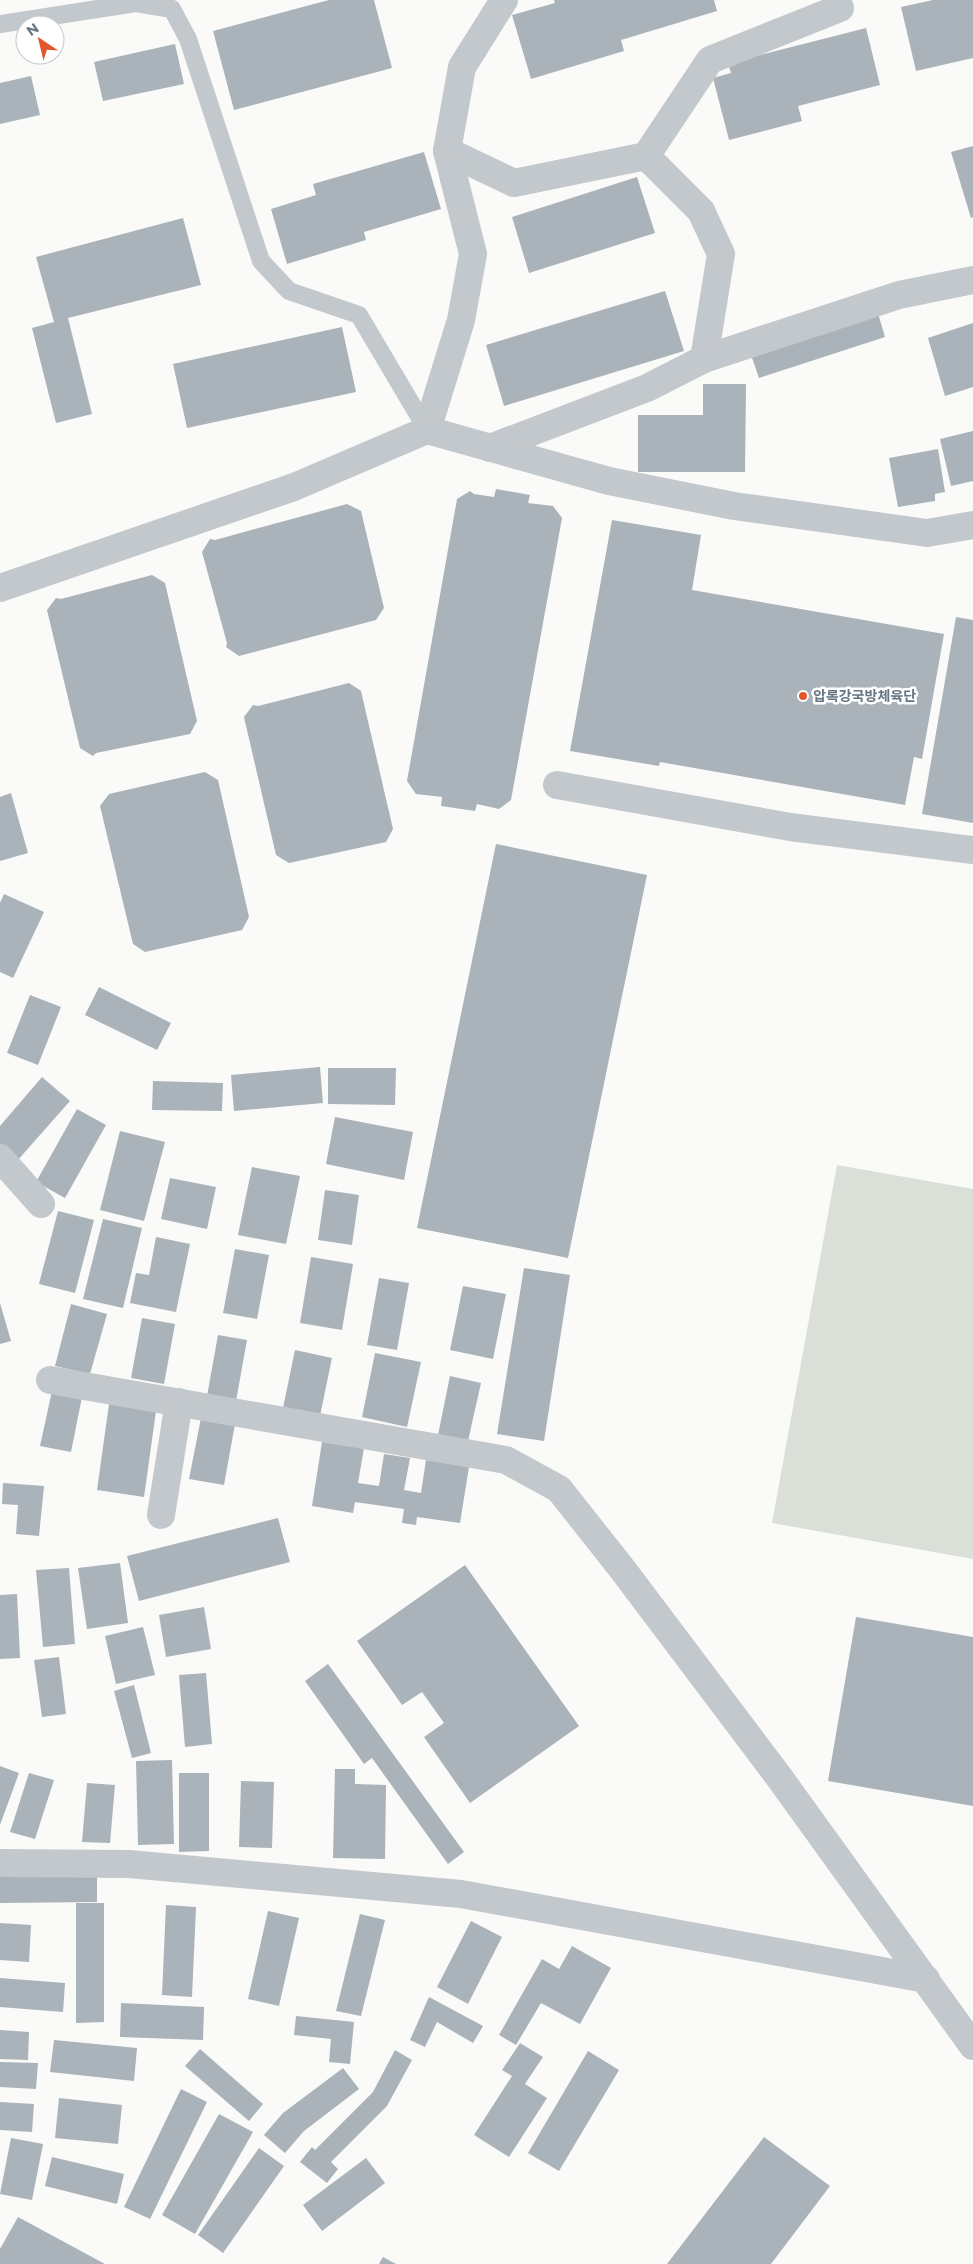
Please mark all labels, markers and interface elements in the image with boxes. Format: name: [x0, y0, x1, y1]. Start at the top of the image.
north arrow: [15, 15, 65, 65]
text: N: [23, 19, 42, 40]
place label: 압록강국방체육단: [813, 687, 916, 705]
marker: 압록강국방체육단: [797, 690, 809, 702]

